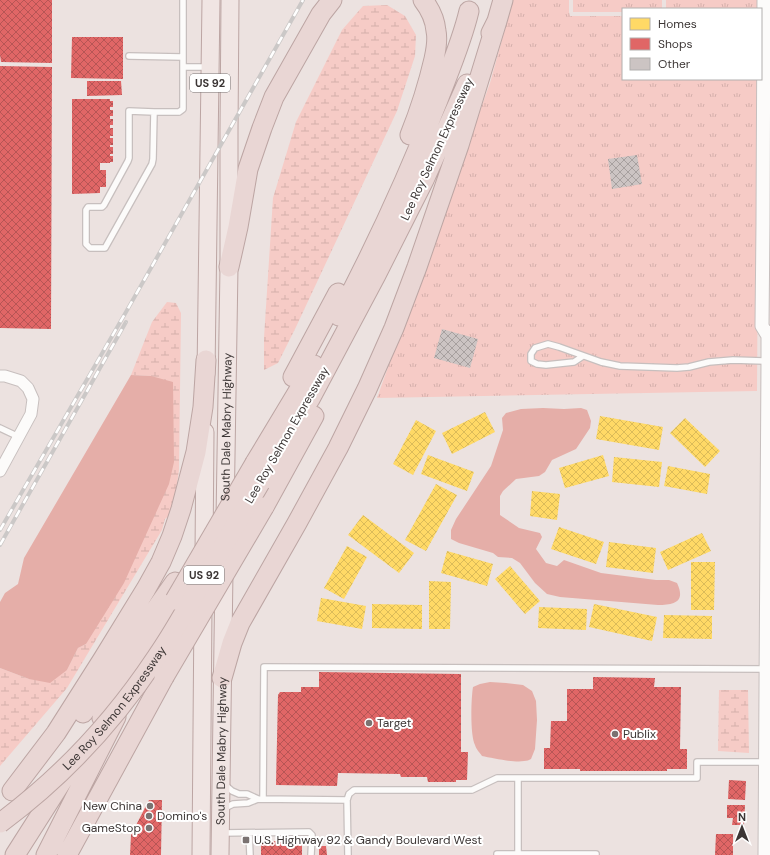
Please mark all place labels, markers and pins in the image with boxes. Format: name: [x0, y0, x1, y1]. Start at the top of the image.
place label: Target: [377, 715, 412, 731]
marker: Target: [364, 718, 374, 728]
place label: Publix: [623, 726, 656, 742]
marker: Publix: [610, 729, 620, 739]
place label: New China: [83, 798, 142, 814]
marker: New China: [145, 801, 155, 811]
place label: Domino's: [157, 808, 207, 824]
marker: Domino's: [144, 811, 154, 821]
place label: GameStop: [82, 820, 141, 836]
marker: GameStop: [144, 823, 154, 833]
place label: U.S. Highway 92 & Gandy Boulevard West: [254, 832, 482, 848]
marker: U.S. Highway 92 & Gandy Boulevard West: [241, 835, 251, 845]

